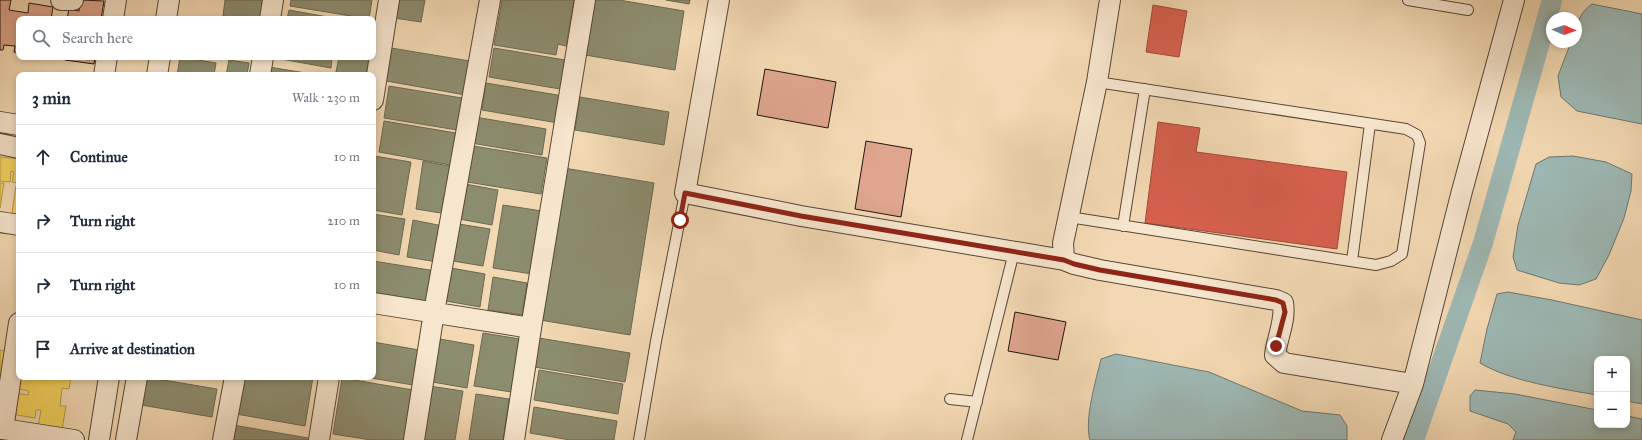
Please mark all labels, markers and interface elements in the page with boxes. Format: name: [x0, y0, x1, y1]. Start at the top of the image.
north arrow: [1546, 12, 1582, 48]
search box: [16, 16, 376, 60]
icon: search: [30, 27, 52, 49]
text: Search here: [62, 29, 133, 47]
text: 3 min: [32, 88, 71, 109]
text: Walk · 230 m: [292, 90, 360, 106]
icon: ahead: [32, 146, 54, 168]
text: Continue: [70, 148, 128, 166]
text: 10 m: [334, 149, 360, 165]
icon: right: [32, 210, 54, 232]
route start: [671, 211, 689, 229]
text: Turn right: [70, 212, 135, 230]
text: 210 m: [327, 213, 360, 229]
icon: right: [32, 274, 54, 296]
text: Turn right: [70, 276, 135, 294]
text: 10 m: [334, 277, 360, 293]
route end: [1267, 337, 1285, 355]
icon: arrive: [32, 338, 54, 360]
text: Arrive at destination: [70, 340, 195, 358]
map controls: [1594, 356, 1630, 428]
button: +: [1594, 356, 1630, 392]
button: −: [1594, 392, 1630, 428]

